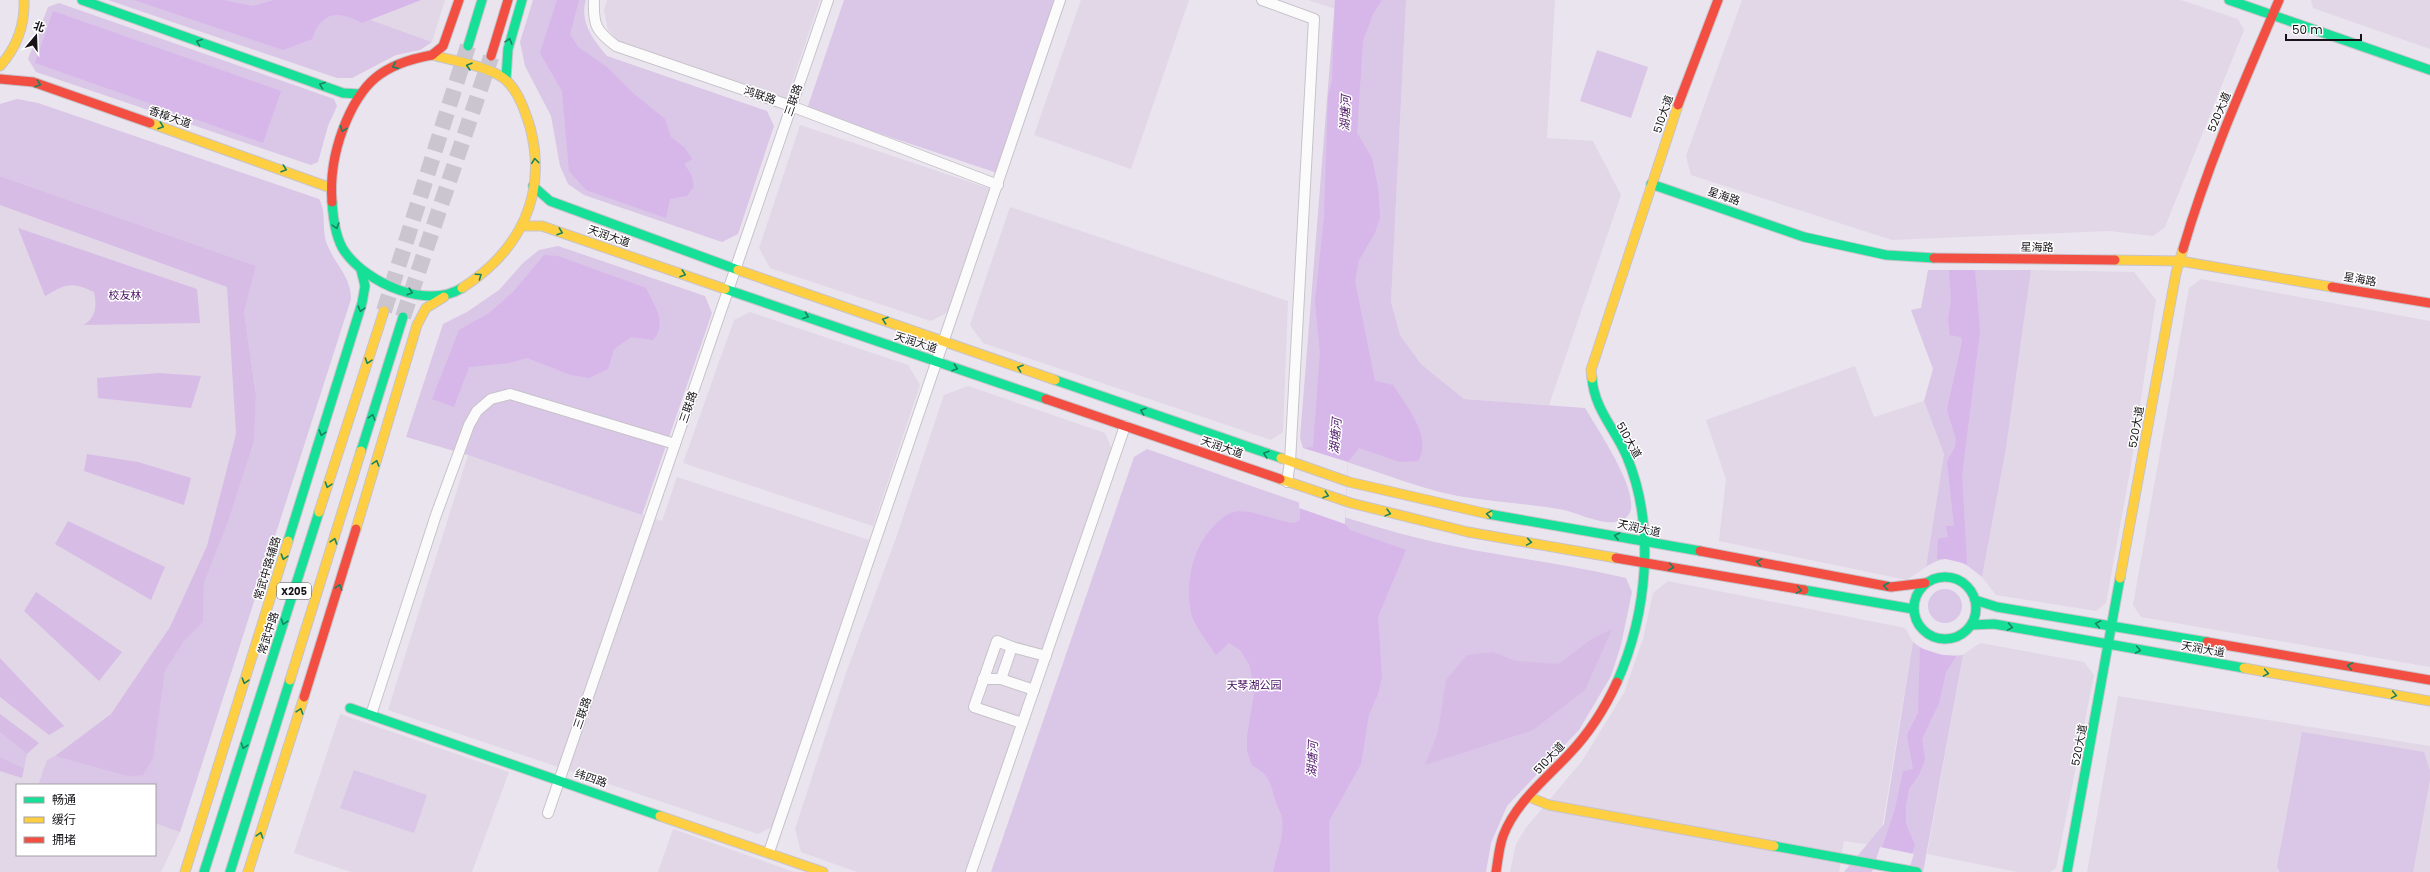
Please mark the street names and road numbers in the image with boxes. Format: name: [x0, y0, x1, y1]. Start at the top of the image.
street label: 鸿联路: [742, 82, 778, 108]
street label: 三联路: [780, 82, 806, 118]
street label: 520大道: [2203, 89, 2235, 135]
street label: 510大道: [1649, 93, 1677, 135]
street label: 香樟大道: [147, 102, 193, 132]
street label: 星海路: [1706, 183, 1742, 209]
street label: 天润大道: [586, 221, 632, 251]
street label: 星海路: [2020, 239, 2054, 255]
street label: 星海路: [2342, 268, 2378, 290]
street label: 天润大道: [893, 328, 939, 356]
street label: 三联路: [675, 389, 701, 425]
street label: 520大道: [2124, 405, 2148, 449]
street label: 510大道: [1612, 419, 1646, 461]
street label: 天润大道: [1199, 432, 1245, 462]
street label: 天润大道: [1616, 516, 1662, 540]
street label: 常武中路辅路: [250, 534, 284, 602]
road number: X205: [277, 583, 311, 599]
street label: 常武中路: [254, 610, 282, 656]
street label: 天润大道: [2180, 637, 2226, 661]
street label: 三联路: [569, 695, 595, 731]
street label: 520大道: [2067, 723, 2091, 767]
street label: 510大道: [1530, 738, 1568, 778]
street label: 纬四路: [573, 765, 609, 791]

